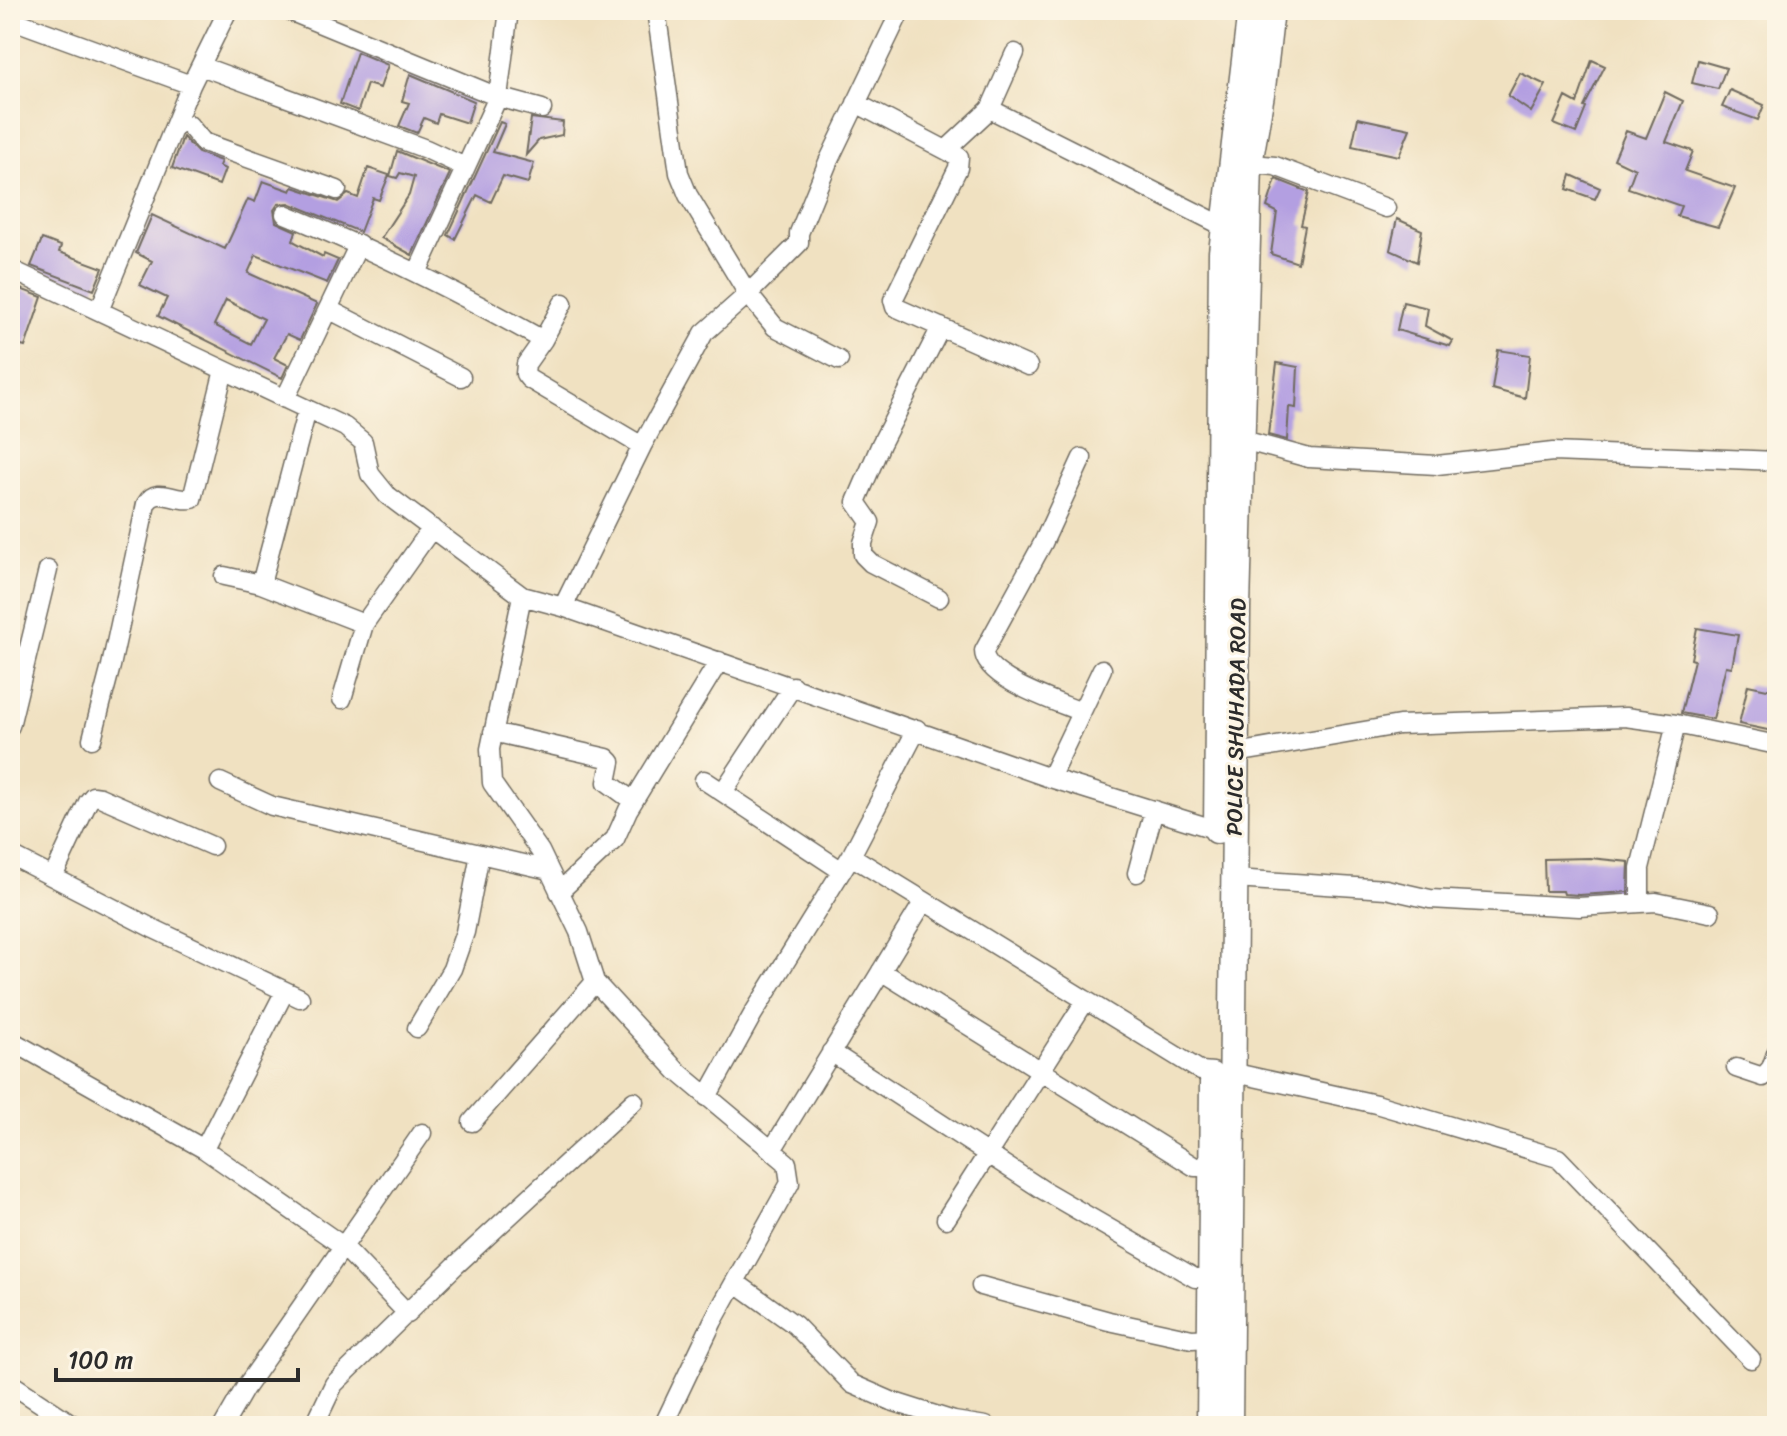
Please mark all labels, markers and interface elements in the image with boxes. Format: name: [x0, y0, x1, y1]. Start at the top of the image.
street label: POLICE SHUHADA ROAD: [1214, 598, 1258, 836]
scale bar: [56, 1332, 298, 1382]
text: 100 m: [68, 1339, 133, 1381]

